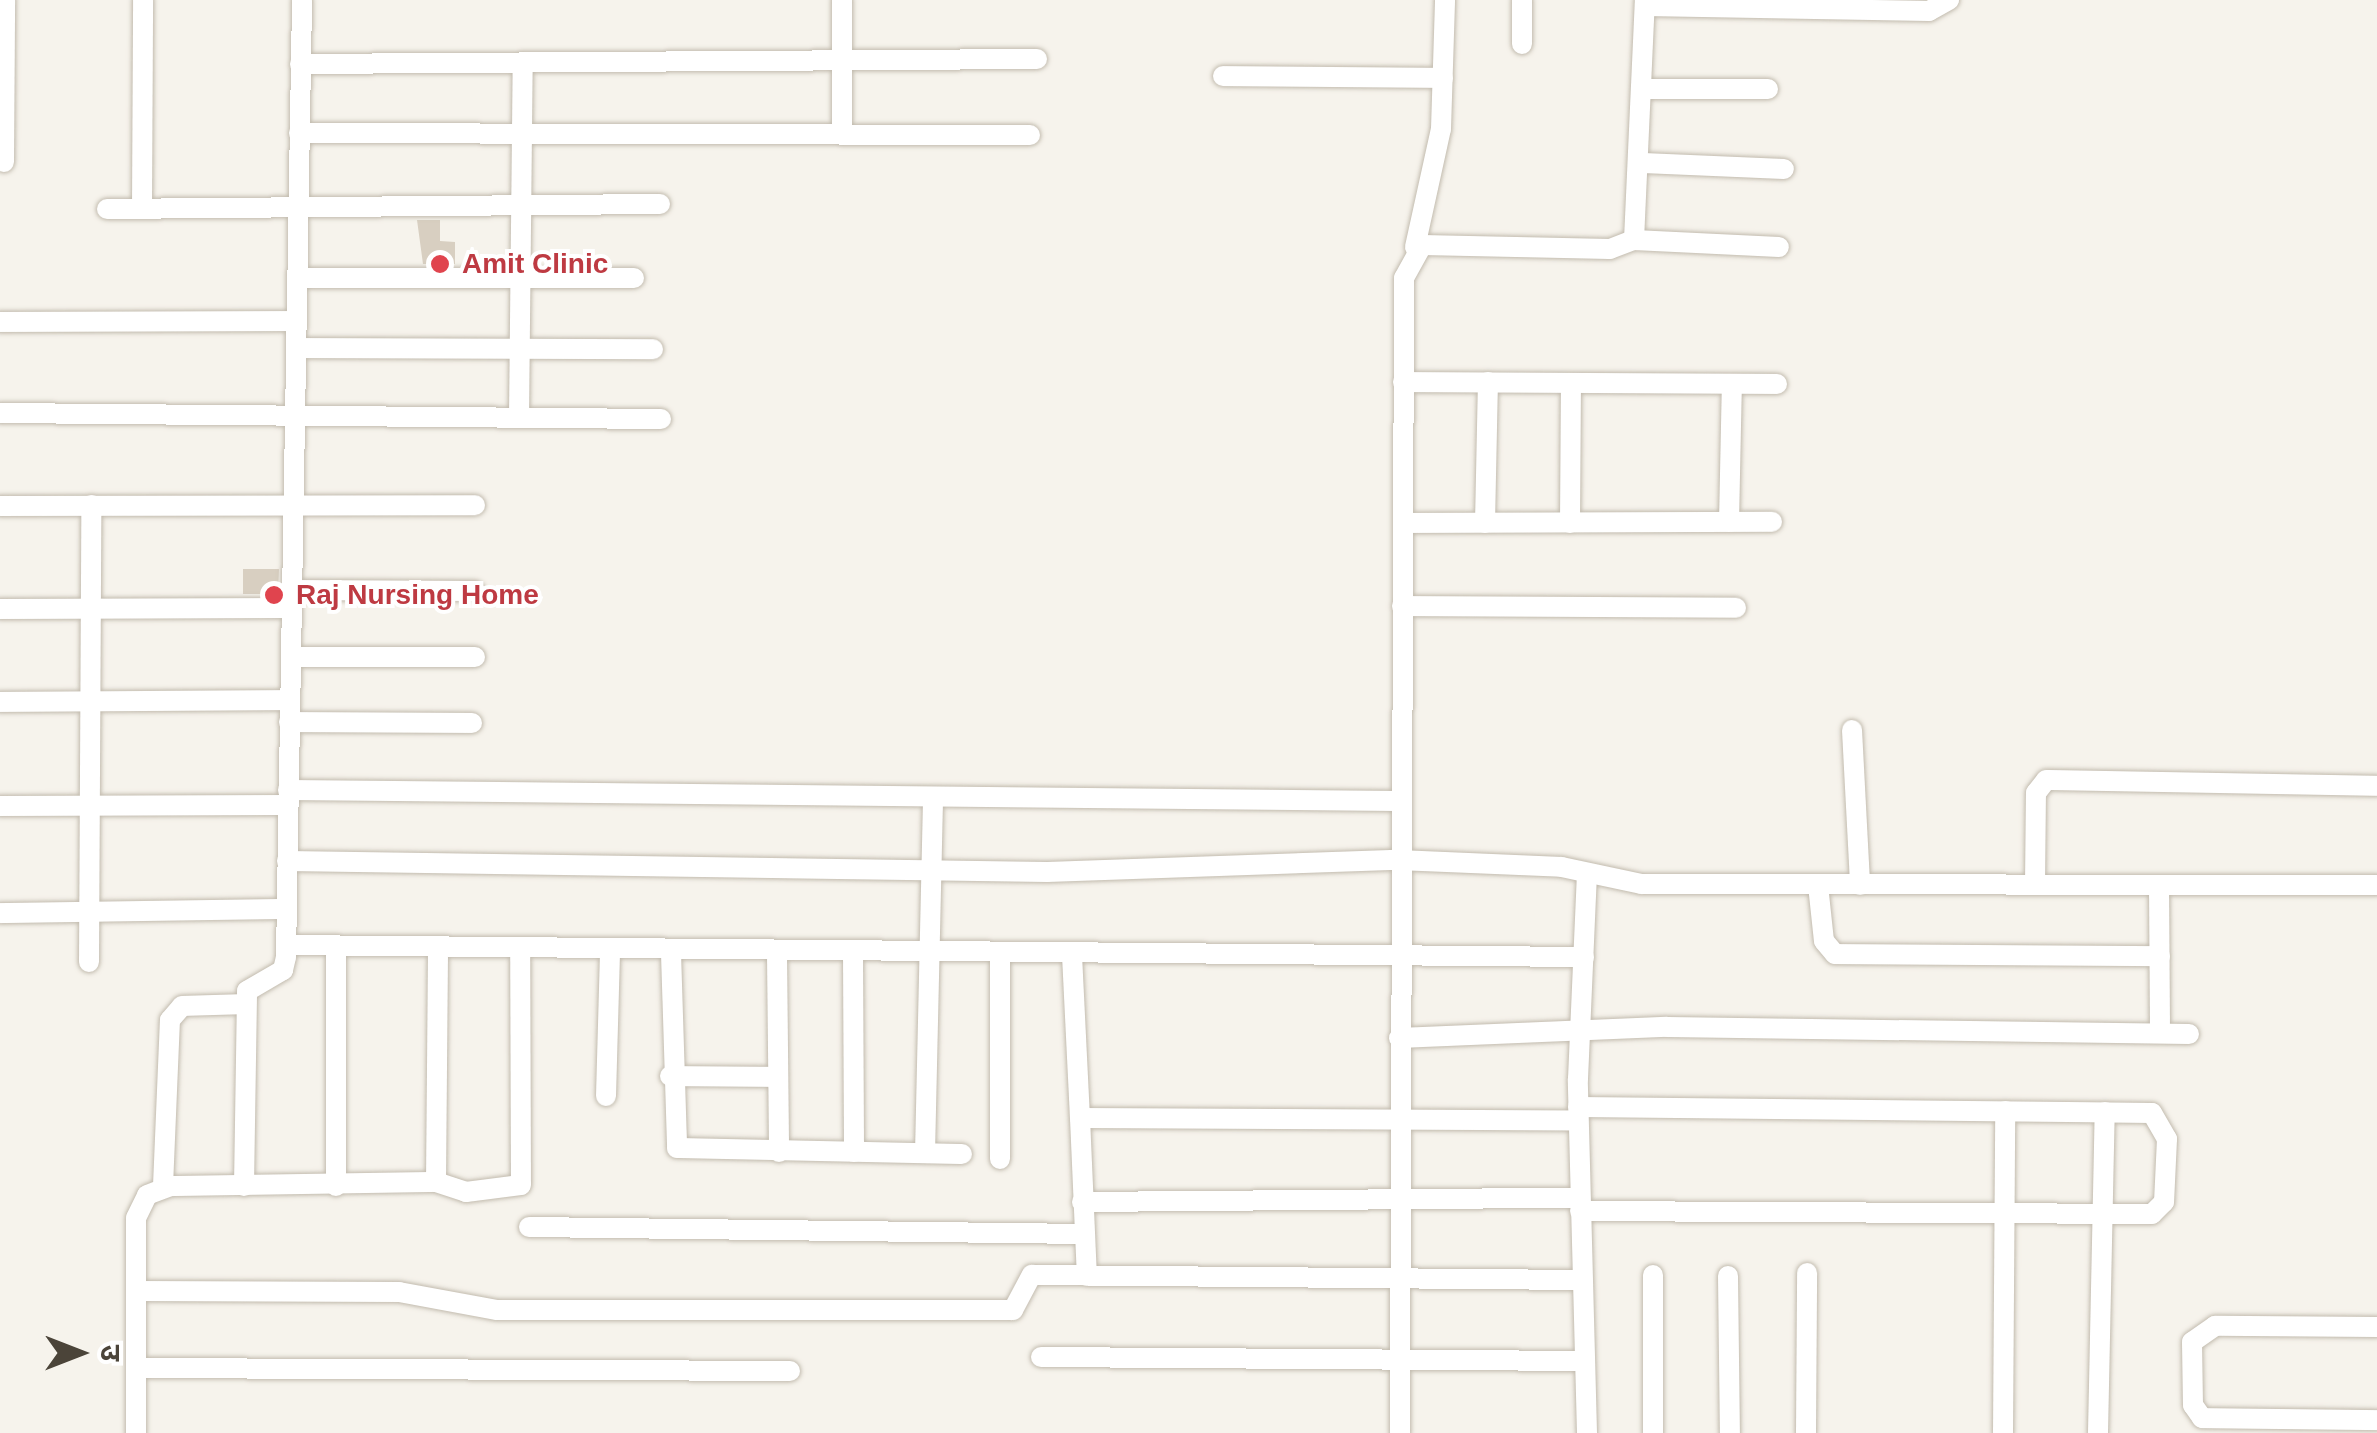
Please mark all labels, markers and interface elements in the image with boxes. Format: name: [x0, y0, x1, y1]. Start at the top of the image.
place label: Amit Clinic: [462, 247, 608, 281]
marker: Amit Clinic: [427, 251, 453, 277]
place label: Raj Nursing Home: [296, 578, 539, 612]
marker: Raj Nursing Home: [261, 582, 287, 608]
north arrow: [30, 1303, 130, 1403]
text: उ: [95, 1345, 126, 1361]

